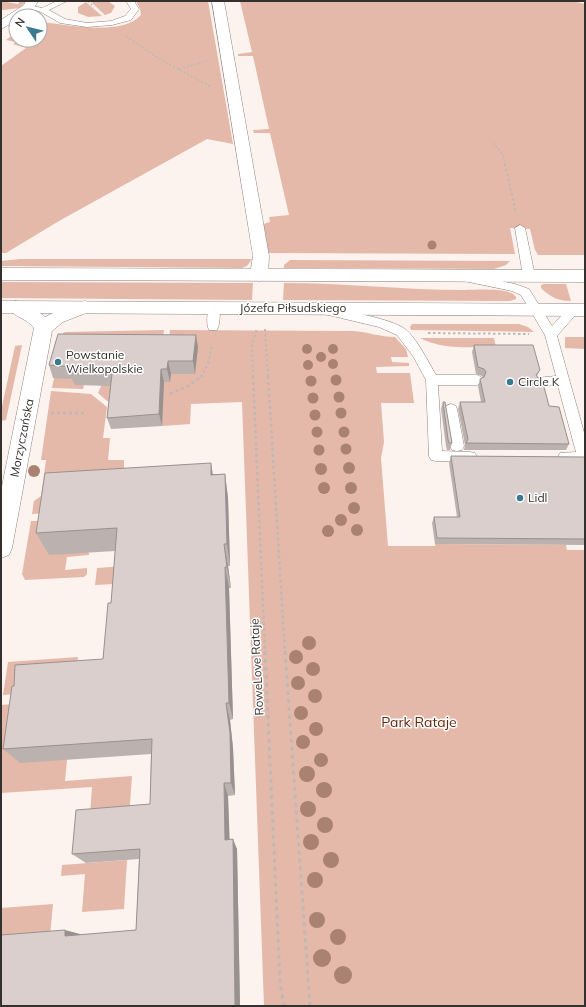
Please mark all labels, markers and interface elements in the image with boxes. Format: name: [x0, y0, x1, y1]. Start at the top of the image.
north arrow: [8, 8, 48, 48]
text: N: [12, 15, 28, 30]
street label: Józefa Piłsudskiego: [240, 300, 347, 315]
place label: Powstanie Wielkopolskie: [66, 347, 143, 376]
marker: Powstanie Wielkopolskie: [53, 357, 63, 367]
place label: Circle K: [518, 374, 560, 389]
marker: Circle K: [505, 377, 515, 387]
street label: Morzyczańska: [7, 397, 36, 478]
place label: Lidl: [528, 490, 547, 505]
marker: Lidl: [515, 493, 525, 503]
street label: RoweLove Rataje: [246, 618, 267, 716]
park label: Park Rataje: [381, 713, 457, 731]

